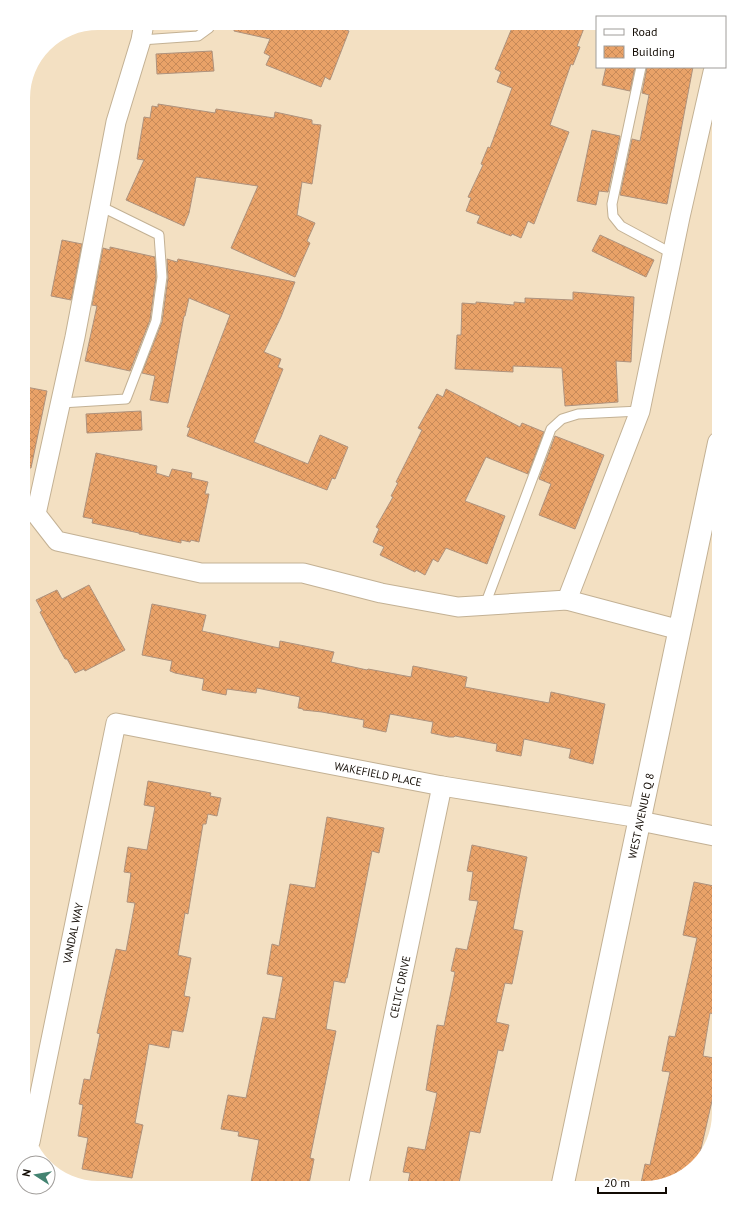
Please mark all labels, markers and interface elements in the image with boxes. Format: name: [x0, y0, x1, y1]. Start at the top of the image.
legend: [596, 16, 726, 68]
text: Road: [632, 24, 657, 39]
text: Building: [632, 44, 675, 59]
street label: WAKEFIELD PLACE: [333, 759, 423, 789]
street label: WEST AVENUE Q 8: [625, 772, 657, 860]
street label: VANDAL WAY: [60, 901, 86, 966]
street label: CELTIC DRIVE: [387, 954, 413, 1020]
north arrow: [16, 1155, 56, 1195]
text: N: [19, 1168, 34, 1178]
scale bar: [598, 1169, 666, 1195]
text: 20 m: [604, 1175, 630, 1190]

